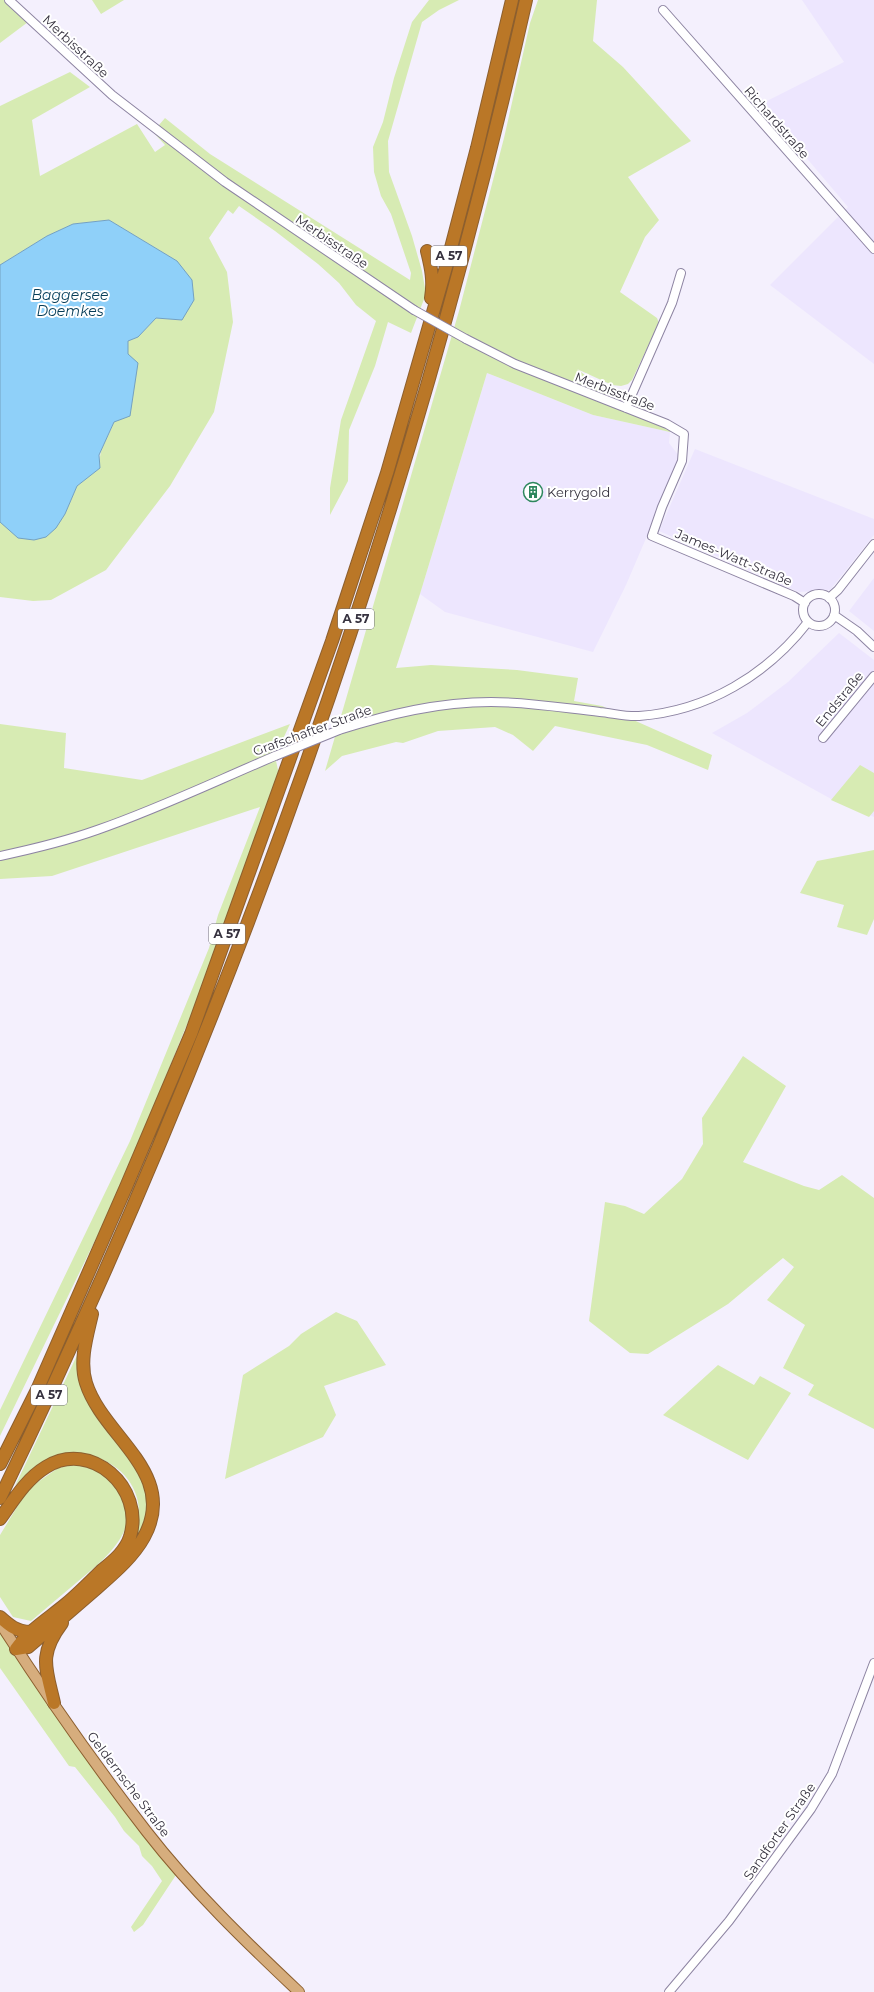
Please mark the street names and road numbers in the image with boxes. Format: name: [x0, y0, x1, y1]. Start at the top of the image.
street label: Merbisstraße: [40, 11, 112, 81]
street label: Richardstraße: [741, 82, 813, 162]
street label: Merbisstraße: [292, 211, 372, 271]
road number: A 57: [431, 246, 467, 266]
street label: Merbisstraße: [573, 368, 657, 414]
street label: James-Watt-Straße: [672, 525, 795, 589]
road number: A 57: [338, 609, 374, 629]
street label: Endstraße: [812, 668, 866, 730]
street label: Grafschafter Straße: [251, 701, 374, 759]
road number: A 57: [209, 924, 245, 944]
road number: A 57: [31, 1385, 67, 1405]
street label: Geldernsche Straße: [84, 1728, 174, 1840]
street label: Sandforter Straße: [740, 1779, 819, 1883]

